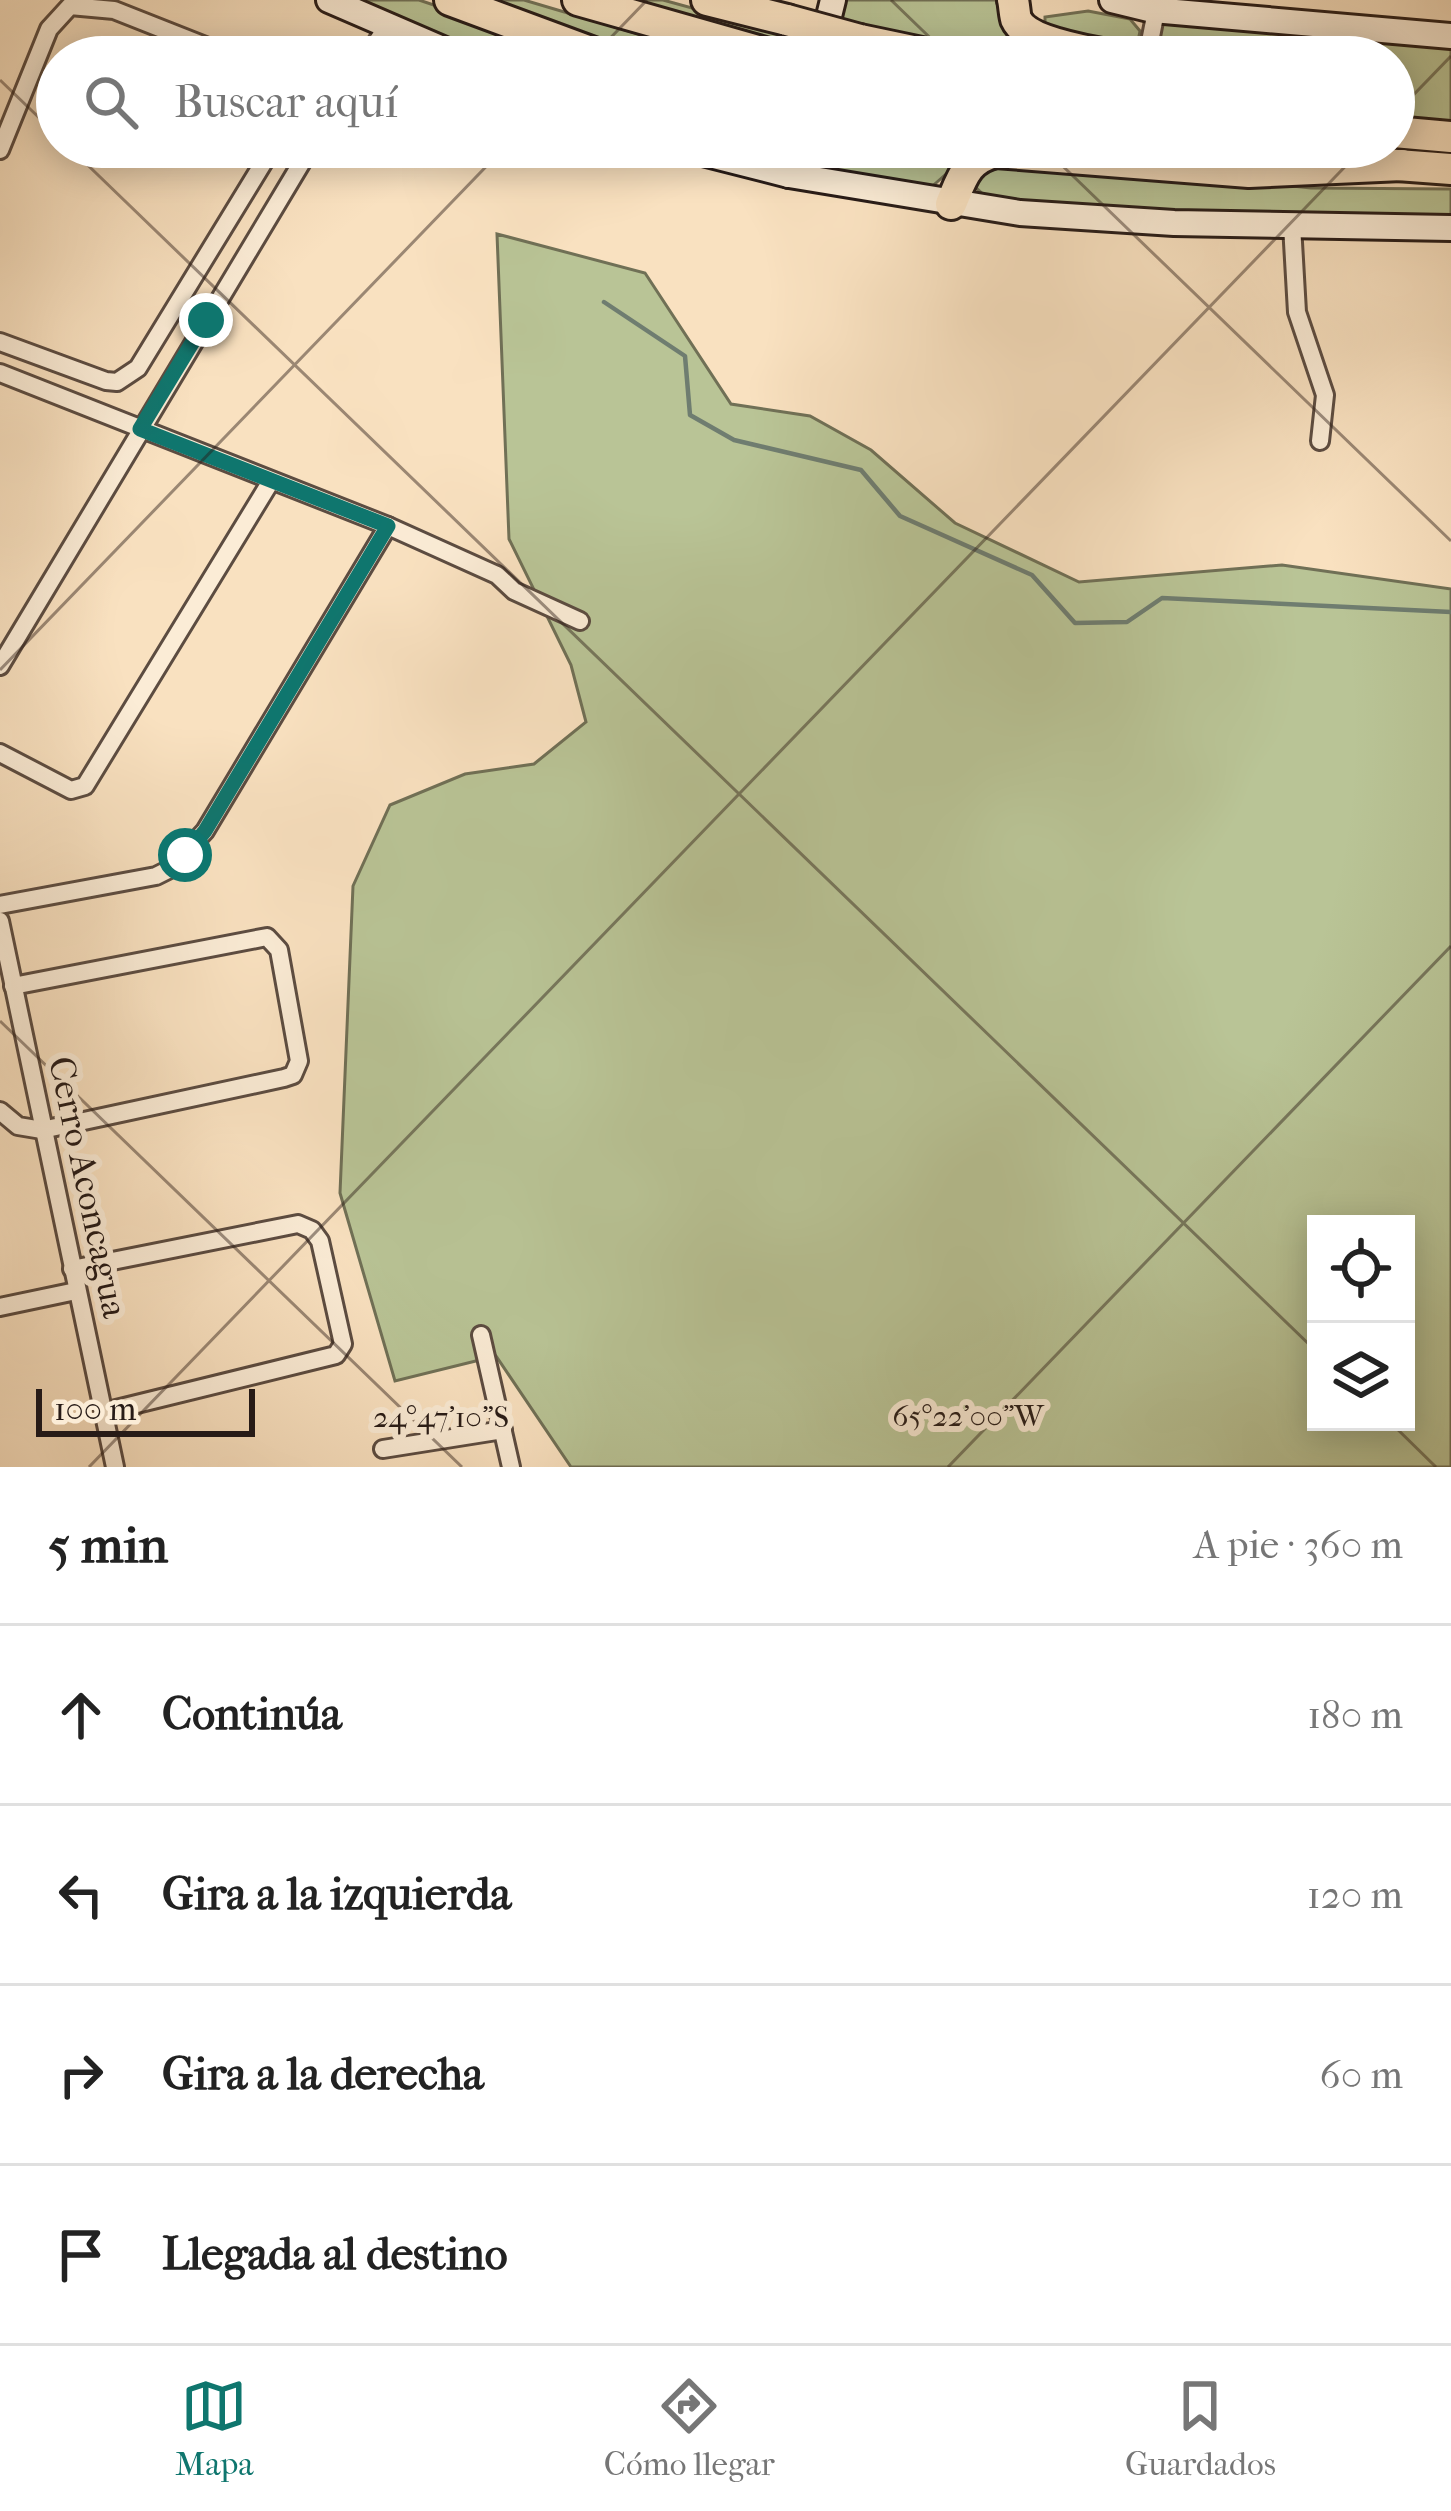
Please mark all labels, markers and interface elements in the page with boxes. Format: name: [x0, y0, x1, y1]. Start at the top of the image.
search box: [36, 36, 1415, 168]
icon: search: [78, 69, 144, 135]
text: Buscar aquí: [174, 76, 398, 129]
route end: [179, 293, 233, 347]
route start: [158, 828, 212, 882]
street label: Cerro Aconcagua: [40, 1053, 136, 1322]
map controls: [1307, 1215, 1415, 1431]
button: locate: [1307, 1215, 1415, 1323]
button: layers: [1307, 1323, 1415, 1431]
scale bar: [36, 1383, 255, 1436]
text: 100 m: [54, 1390, 137, 1429]
text: 65°22'00"W: [892, 1399, 1045, 1434]
text: 24°47'10"S: [373, 1400, 509, 1435]
text: 5 min: [48, 1515, 168, 1575]
text: A pie · 360 m: [1194, 1522, 1403, 1568]
icon: ahead: [48, 1682, 114, 1748]
text: Continúa: [162, 1688, 342, 1741]
text: 180 m: [1307, 1692, 1403, 1738]
icon: left: [48, 1862, 114, 1928]
text: Gira a la izquierda: [162, 1868, 511, 1921]
text: 120 m: [1307, 1872, 1403, 1918]
icon: right: [48, 2042, 114, 2108]
text: Gira a la derecha: [162, 2048, 484, 2101]
text: 60 m: [1320, 2052, 1403, 2098]
icon: arrive: [48, 2222, 114, 2288]
text: Llegada al destino: [162, 2228, 508, 2281]
tab: Mapa: [175, 2373, 254, 2484]
tab: Cómo llegar: [604, 2373, 775, 2484]
tab: Guardados: [1125, 2373, 1276, 2484]

